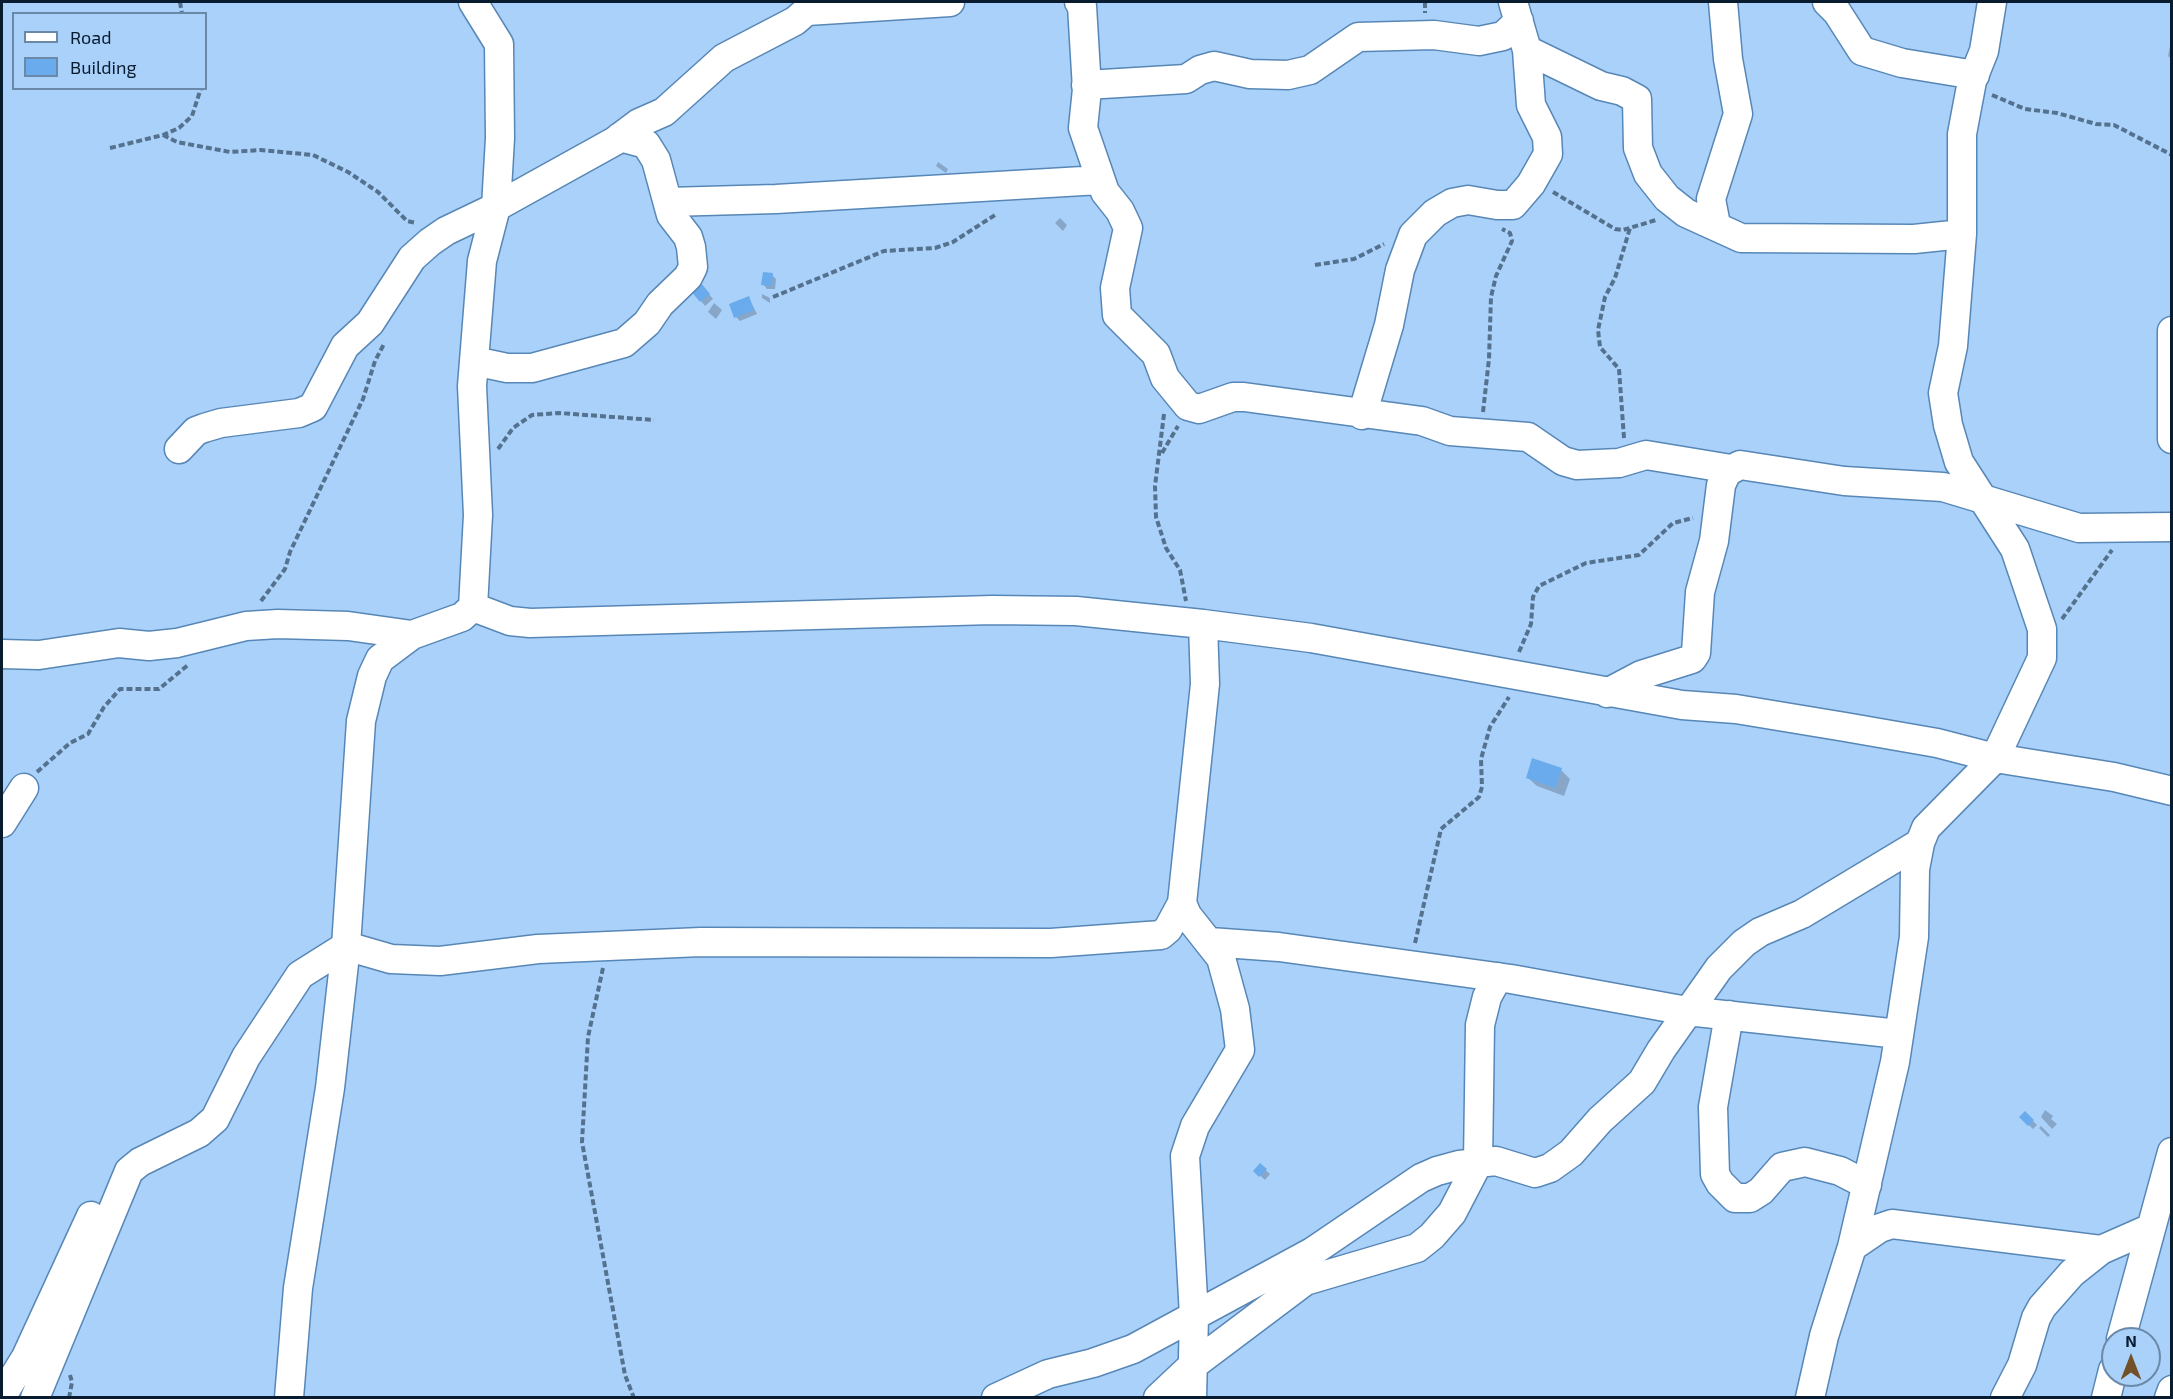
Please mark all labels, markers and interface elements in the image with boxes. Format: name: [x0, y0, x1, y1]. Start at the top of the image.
legend: [12, 12, 207, 90]
text: Road: [70, 26, 111, 48]
text: Building: [70, 56, 137, 78]
north arrow: [2101, 1327, 2161, 1387]
text: N: [2125, 1331, 2137, 1350]

